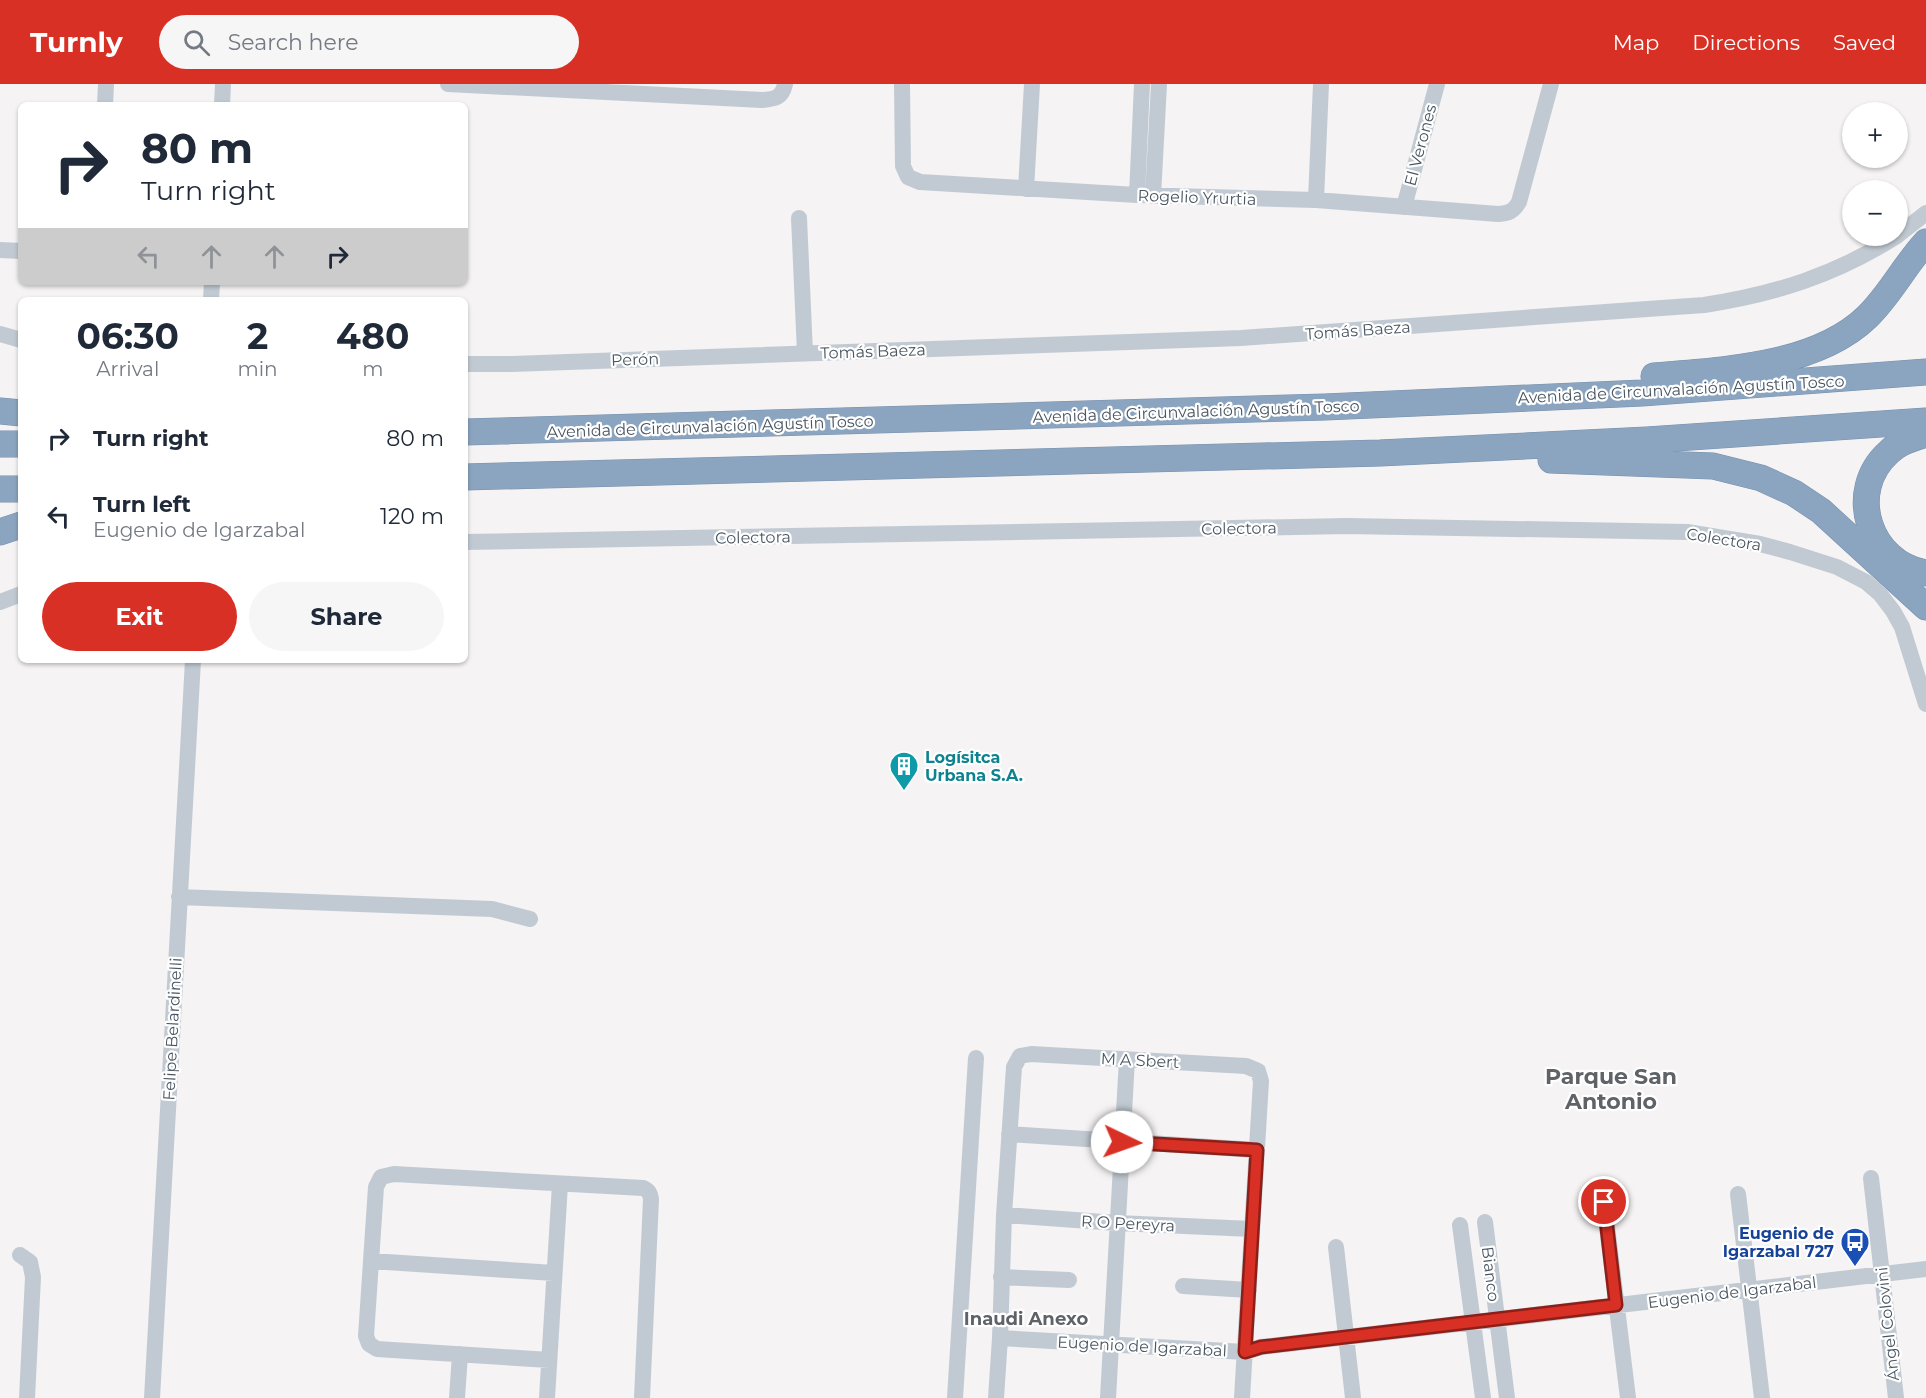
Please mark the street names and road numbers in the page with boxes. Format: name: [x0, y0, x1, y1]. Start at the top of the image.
street label: El Verones: [1400, 102, 1441, 188]
street label: Rogelio Yrurtia: [1137, 186, 1257, 209]
street label: Tomás Baeza: [1305, 317, 1411, 344]
street label: Tomás Baeza: [820, 340, 926, 363]
street label: Perón: [611, 349, 659, 370]
street label: Avenida de Circunvalación Agustín Tosco: [1517, 371, 1845, 408]
street label: Avenida de Circunvalación Agustín Tosco: [1032, 396, 1360, 427]
street label: Avenida de Circunvalación Agustín Tosco: [546, 411, 874, 442]
street label: Colectora: [1201, 518, 1277, 539]
street label: Colectora: [1685, 524, 1763, 555]
street label: Colectora: [715, 527, 791, 548]
street label: Felipe Belardinelli: [159, 957, 186, 1101]
street label: M A Sbert: [1100, 1049, 1180, 1072]
street label: R O Pereyra: [1081, 1212, 1175, 1235]
street label: Bianco: [1478, 1245, 1503, 1303]
street label: Ángel Colovini: [1872, 1266, 1903, 1382]
street label: Eugenio de Igarzabal: [1647, 1273, 1817, 1312]
street label: Eugenio de Igarzabal: [1057, 1333, 1227, 1360]

